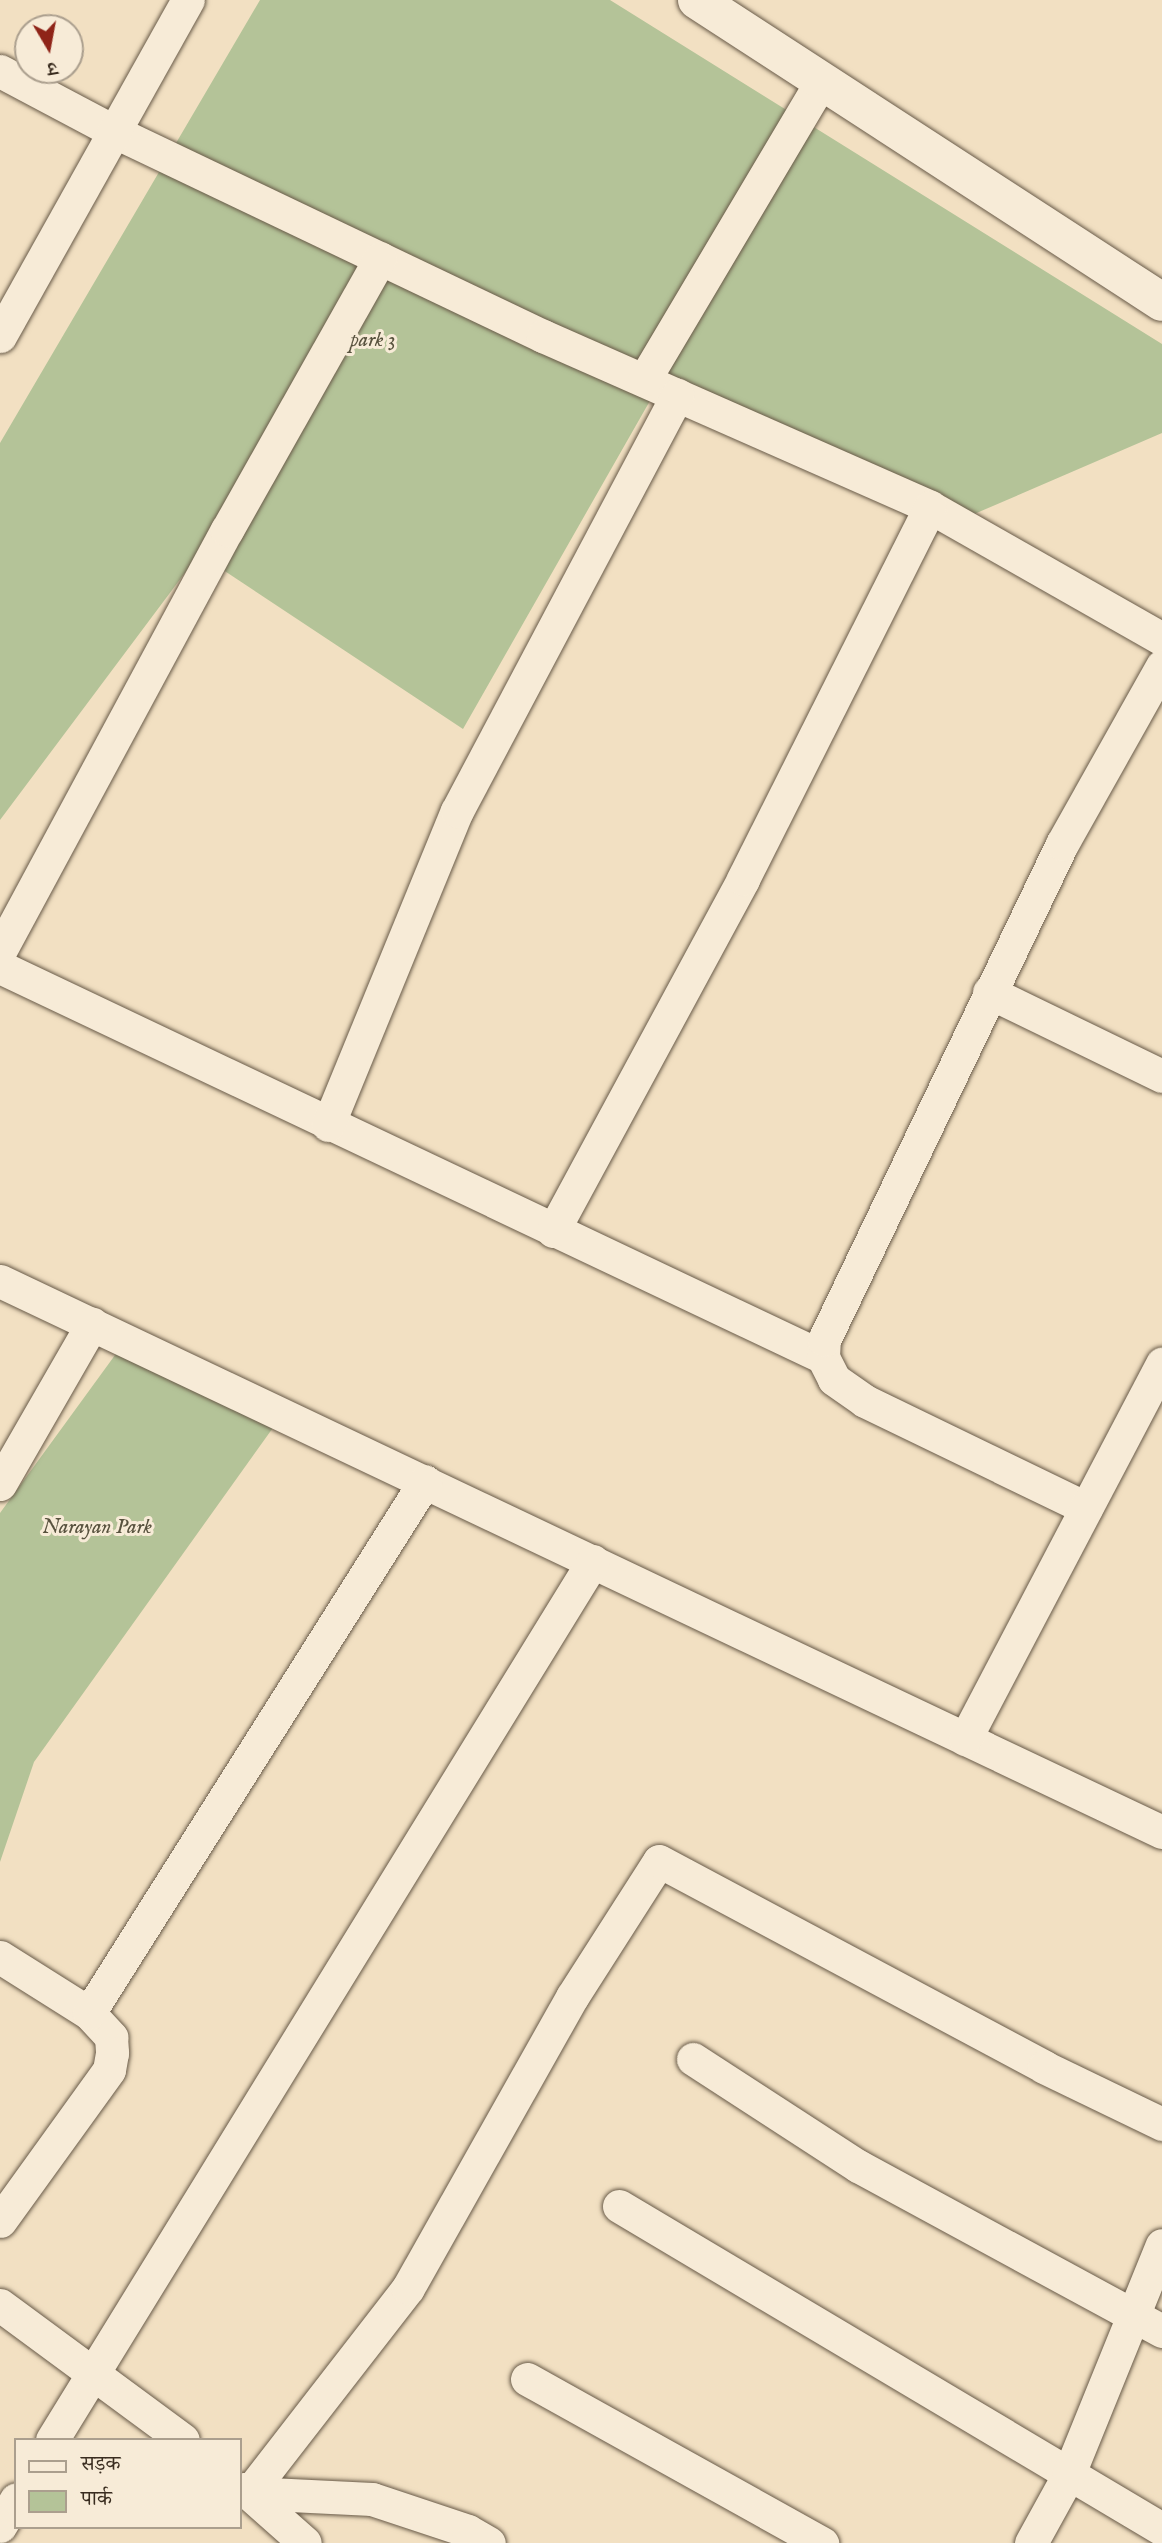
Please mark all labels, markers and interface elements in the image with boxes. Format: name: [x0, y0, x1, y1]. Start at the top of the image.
north arrow: [14, 14, 84, 84]
text: उ: [45, 55, 59, 80]
park label: park 3: [350, 328, 396, 354]
park label: Narayan Park: [42, 1515, 152, 1541]
legend: [14, 2438, 242, 2529]
text: सड़क: [81, 2451, 120, 2478]
text: पार्क: [81, 2486, 112, 2513]

